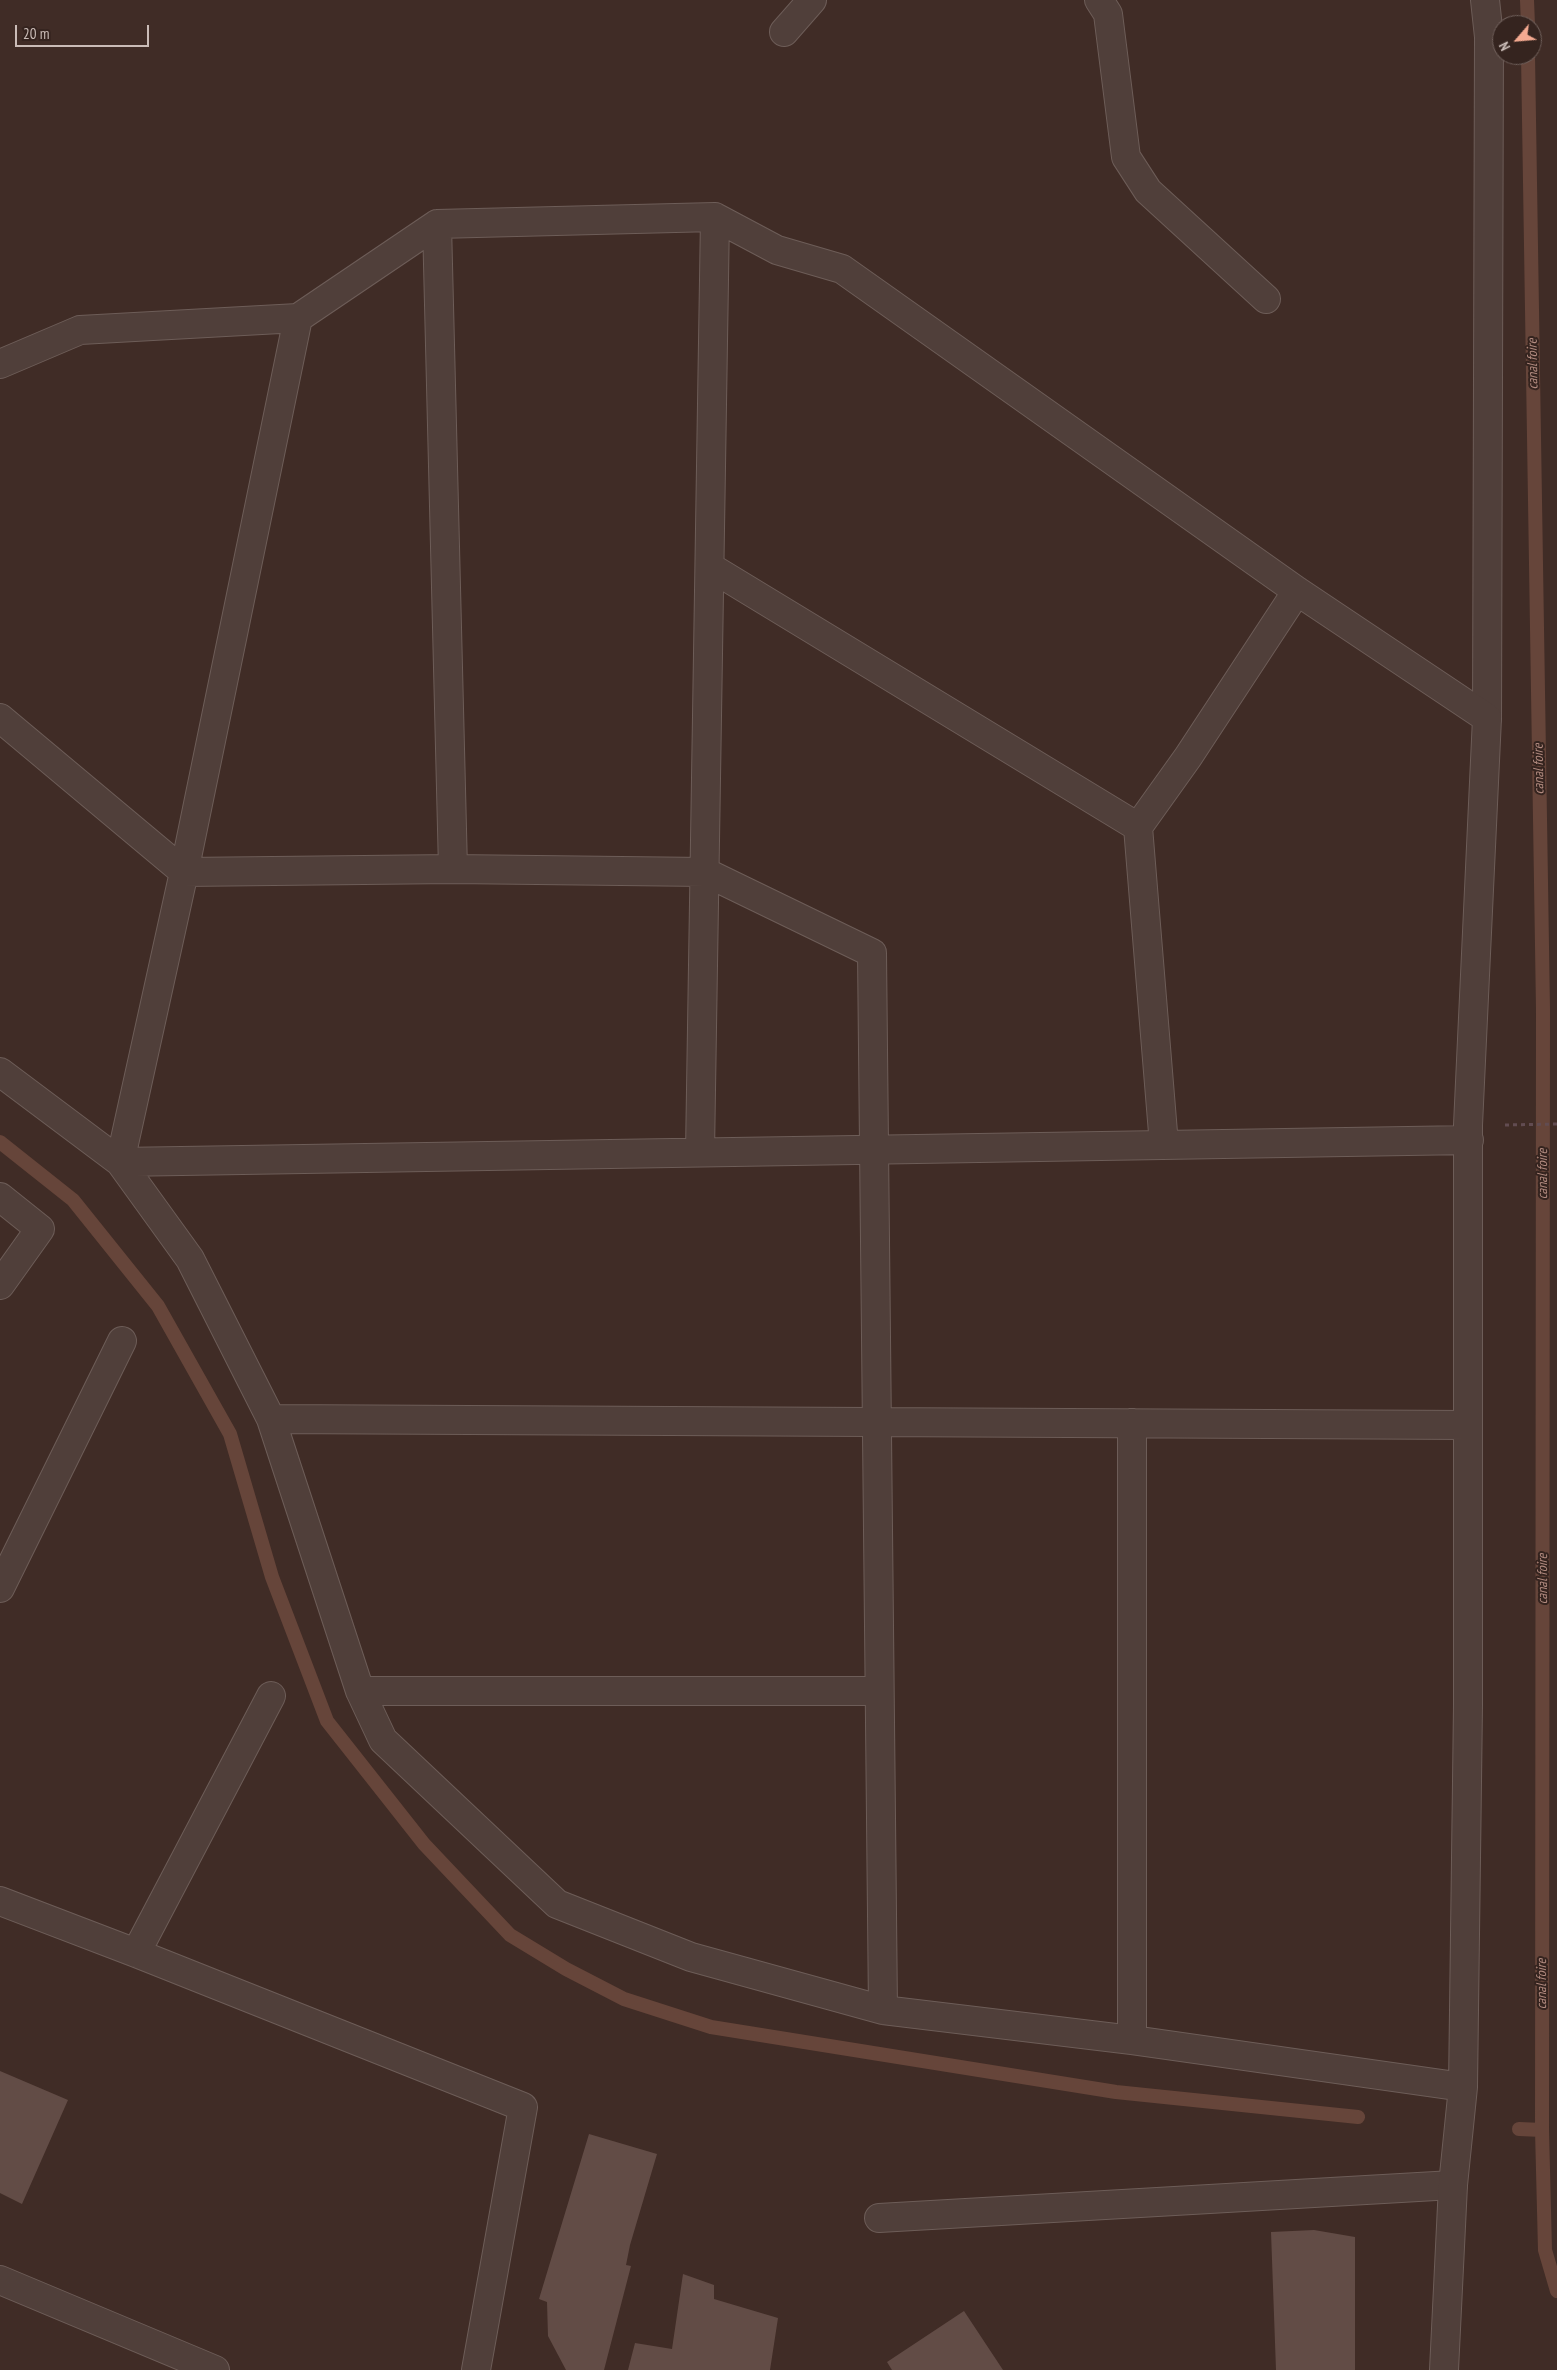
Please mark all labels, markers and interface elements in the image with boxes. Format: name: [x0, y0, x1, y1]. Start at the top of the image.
scale bar: [18, 15, 151, 47]
north arrow: [1492, 15, 1542, 65]
text: 20 m: [23, 24, 49, 43]
text: N: [1495, 39, 1514, 54]
water label: canal foire: [1524, 338, 1542, 390]
water label: canal foire: [1530, 743, 1548, 795]
water label: canal foire: [1535, 1149, 1551, 1199]
water label: canal foire: [1535, 1554, 1551, 1604]
water label: canal foire: [1534, 1959, 1550, 2009]

